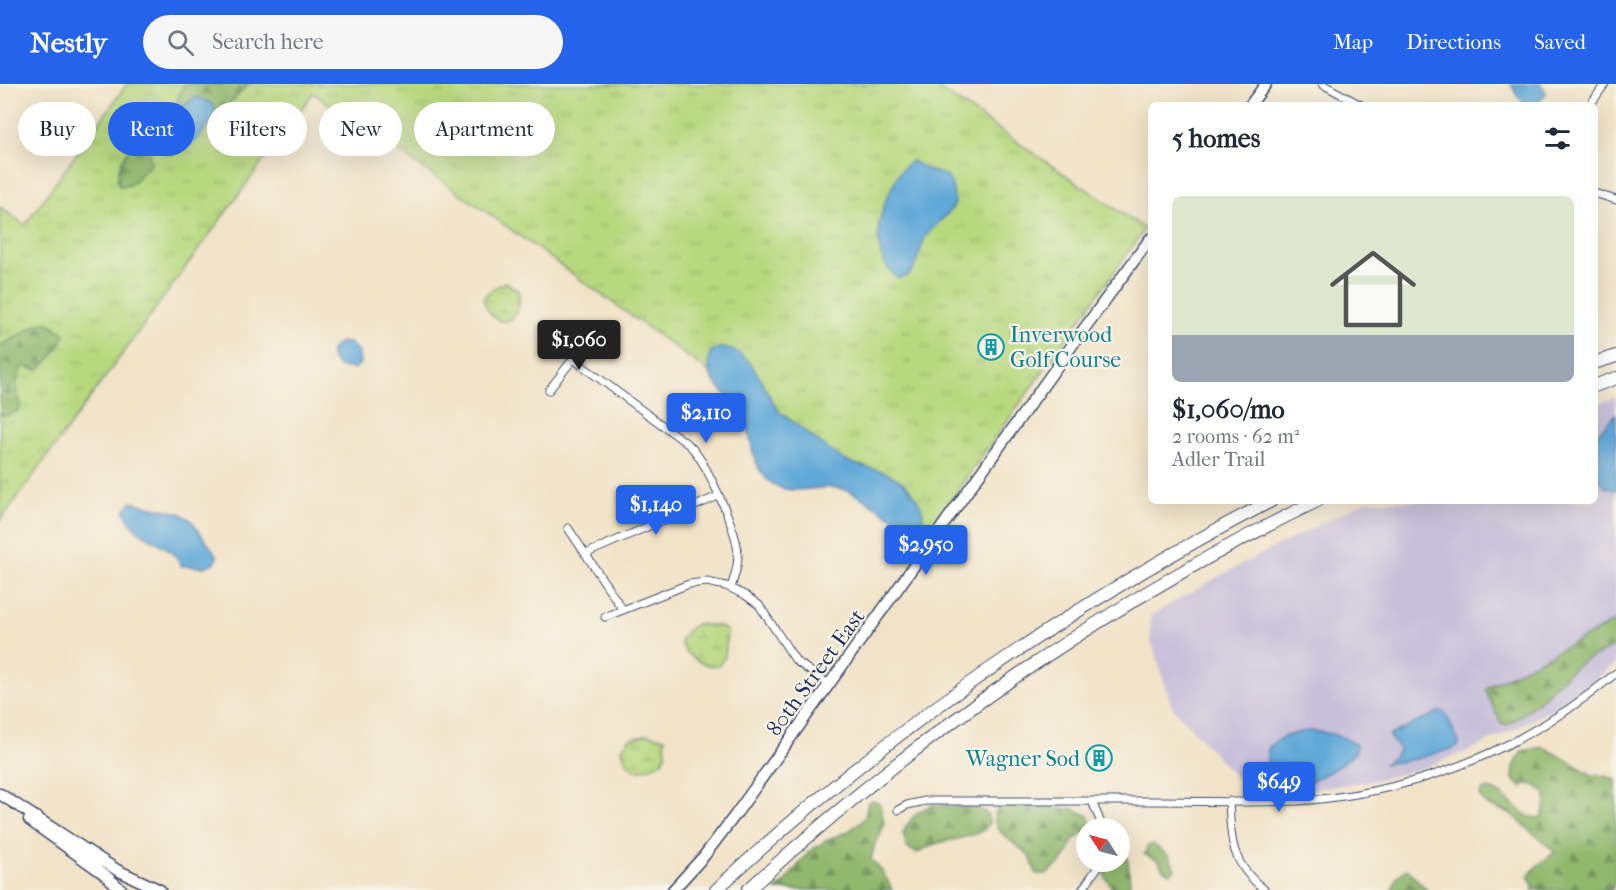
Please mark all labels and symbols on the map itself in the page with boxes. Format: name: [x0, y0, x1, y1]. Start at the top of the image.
pin: $1,060: [530, 320, 628, 371]
place label: Inverwood Golf Course: [1010, 322, 1121, 373]
building icon: Inverwood Golf Course: [976, 332, 1006, 362]
pin: $2,110: [657, 393, 755, 444]
pin: $1,140: [607, 485, 705, 536]
pin: $2,950: [877, 525, 975, 576]
street label: 80th Street East: [761, 604, 871, 741]
building icon: Wagner Sod: [1084, 743, 1114, 773]
place label: Wagner Sod: [965, 746, 1081, 772]
pin: $649: [1243, 762, 1315, 813]
north arrow: [1076, 818, 1130, 872]

